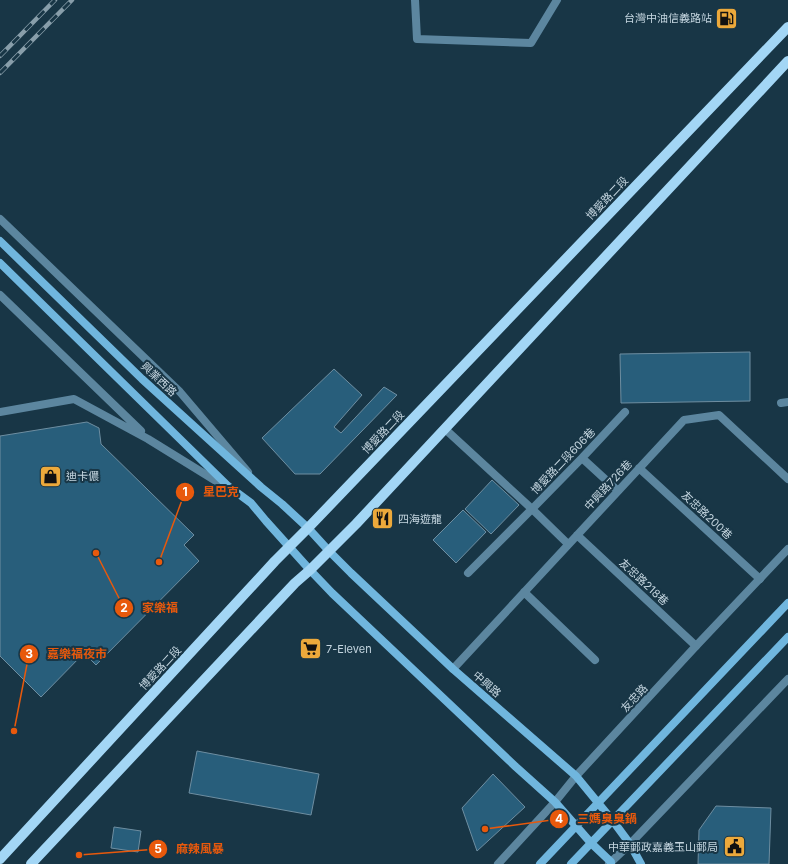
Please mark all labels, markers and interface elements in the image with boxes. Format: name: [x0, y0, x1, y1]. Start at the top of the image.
fuel station icon: 台灣中油信義路站: [714, 5, 740, 31]
place label: 台灣中油信義路站: [624, 11, 712, 25]
street label: 博愛路二段: [583, 173, 631, 223]
street label: 興業西路: [138, 359, 180, 399]
street label: 博愛路二段: [359, 407, 407, 457]
street label: 博愛路二段606巷: [528, 425, 598, 497]
street label: 中興路726巷: [581, 457, 635, 513]
shop icon: 迪卡儂: [38, 463, 64, 489]
place label: 迪卡儂: [66, 469, 99, 483]
callout: 星巴克: [175, 480, 247, 504]
text: 1: [182, 484, 188, 499]
text: 星巴克: [203, 484, 239, 499]
street label: 友忠路200巷: [679, 488, 735, 542]
restaurant icon: 四海遊龍: [370, 506, 396, 532]
place label: 四海遊龍: [398, 512, 442, 526]
street label: 友忠路218巷: [617, 556, 671, 608]
callout: 家樂福: [114, 596, 186, 620]
text: 2: [120, 600, 128, 615]
text: 家樂福: [142, 600, 178, 615]
supermarket icon: 7-Eleven: [298, 636, 324, 662]
callout: 嘉樂福夜市: [19, 642, 115, 666]
place label: 7-Eleven: [326, 642, 372, 656]
street label: 博愛路二段: [136, 643, 184, 693]
text: 3: [25, 646, 33, 661]
text: 嘉樂福夜市: [47, 646, 107, 661]
street label: 中興路: [470, 668, 504, 700]
street label: 友忠路: [618, 681, 650, 715]
callout: 三媽臭臭鍋: [549, 807, 645, 831]
text: 4: [555, 811, 563, 826]
text: 三媽臭臭鍋: [577, 811, 637, 826]
public building icon: 中華郵政嘉義玉山郵局: [721, 834, 747, 860]
callout: 麻辣風暴: [148, 837, 232, 861]
place label: 中華郵政嘉義玉山郵局: [608, 840, 718, 854]
text: 5: [154, 841, 162, 856]
text: 麻辣風暴: [176, 841, 224, 856]

